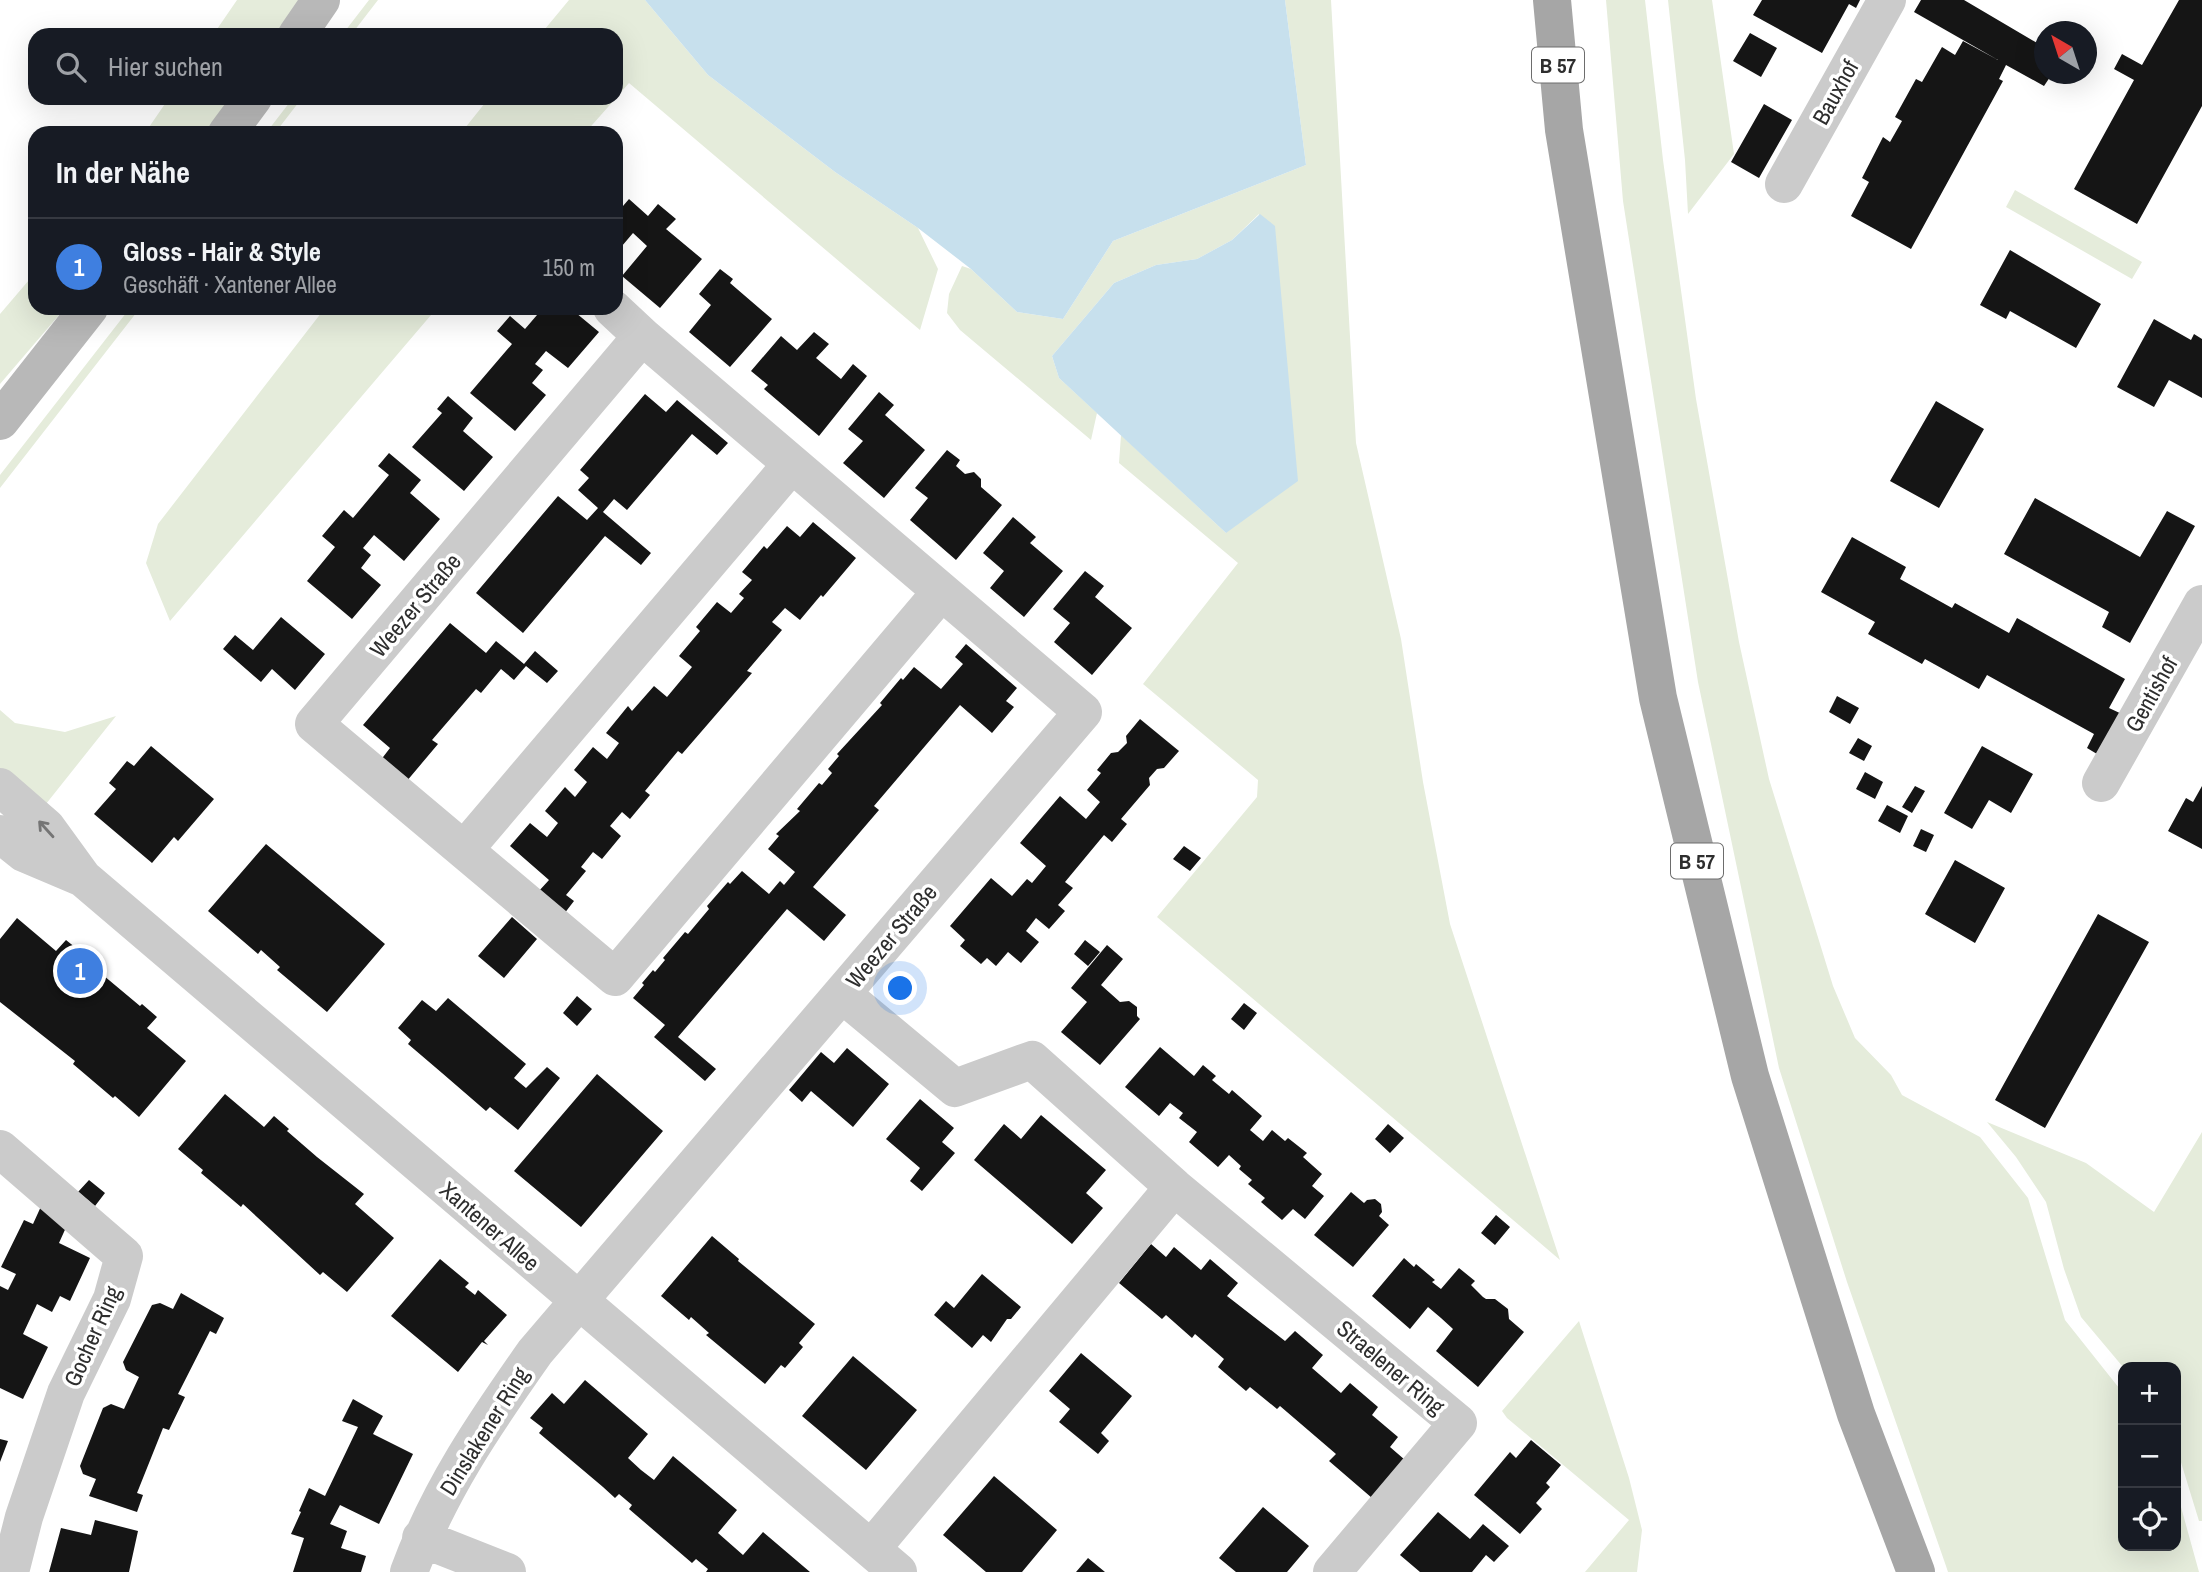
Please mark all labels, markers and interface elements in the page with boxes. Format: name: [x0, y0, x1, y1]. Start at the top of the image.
north arrow: [2034, 21, 2097, 84]
search box: [28, 28, 623, 105]
icon: search: [52, 48, 90, 86]
road number: B 57: [1532, 48, 1584, 82]
text: Hier suchen: [108, 49, 223, 84]
street label: Bauxhof: [1805, 54, 1866, 130]
text: In der Nähe: [56, 152, 190, 192]
text: Gloss - Hair & Style: [123, 234, 321, 269]
text: 1: [74, 252, 84, 283]
text: 150 m: [543, 252, 595, 283]
text: Geschäft · Xantener Allee: [123, 269, 337, 300]
street label: Weezer Straße: [362, 547, 468, 663]
street label: Gentishof: [2118, 650, 2185, 737]
one-way arrow: [38, 820, 54, 838]
road number: B 57: [1671, 844, 1723, 878]
street label: Weezer Straße: [838, 878, 944, 994]
pin: 1: [57, 945, 103, 997]
your location: [883, 971, 917, 1005]
street label: Xantener Allee: [434, 1174, 546, 1278]
street label: Gocher Ring: [56, 1280, 128, 1391]
street label: Straelener Ring: [1330, 1313, 1452, 1422]
street label: Dinslakener Ring: [432, 1361, 536, 1501]
map controls: [2118, 1362, 2181, 1551]
button: +: [2118, 1362, 2181, 1425]
button: −: [2118, 1425, 2181, 1488]
button: locate: [2118, 1488, 2181, 1551]

